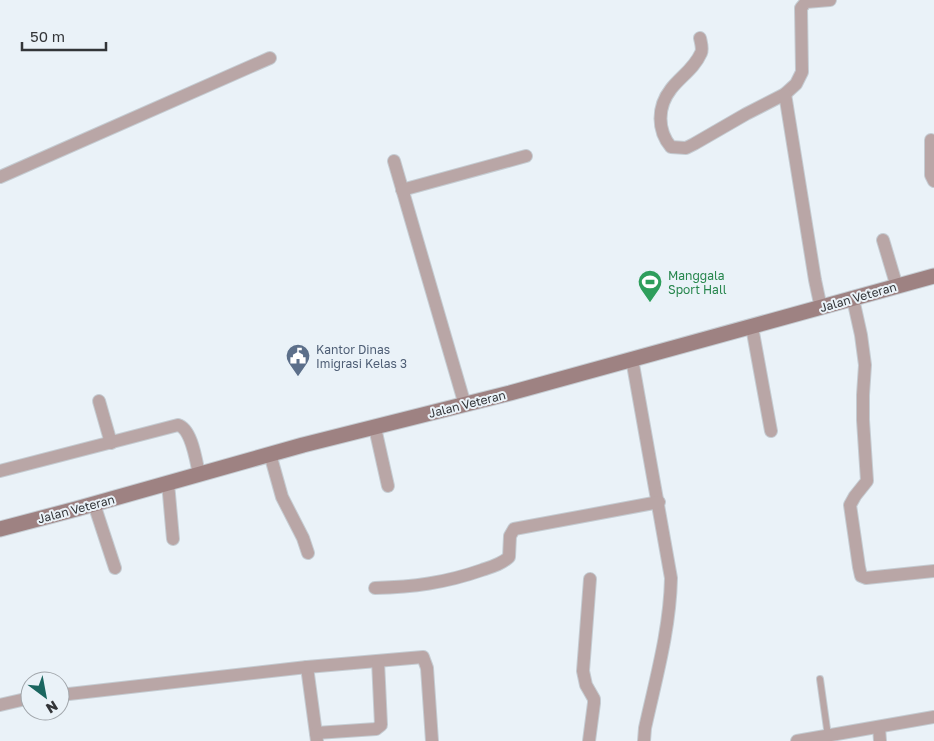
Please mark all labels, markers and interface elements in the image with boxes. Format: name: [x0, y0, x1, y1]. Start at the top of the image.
scale bar: [22, 20, 106, 52]
text: 50 m: [30, 27, 65, 45]
place label: Manggala Sport Hall: [668, 268, 727, 297]
sports icon: Manggala Sport Hall: [637, 269, 663, 303]
street label: Jalan Veteran: [818, 279, 898, 315]
place label: Kantor Dinas Imigrasi Kelas 3: [316, 342, 407, 371]
public building icon: Kantor Dinas Imigrasi Kelas 3: [285, 343, 311, 377]
street label: Jalan Veteran: [427, 387, 507, 421]
street label: Jalan Veteran: [36, 492, 116, 526]
north arrow: [20, 671, 70, 721]
text: N: [43, 697, 61, 717]

